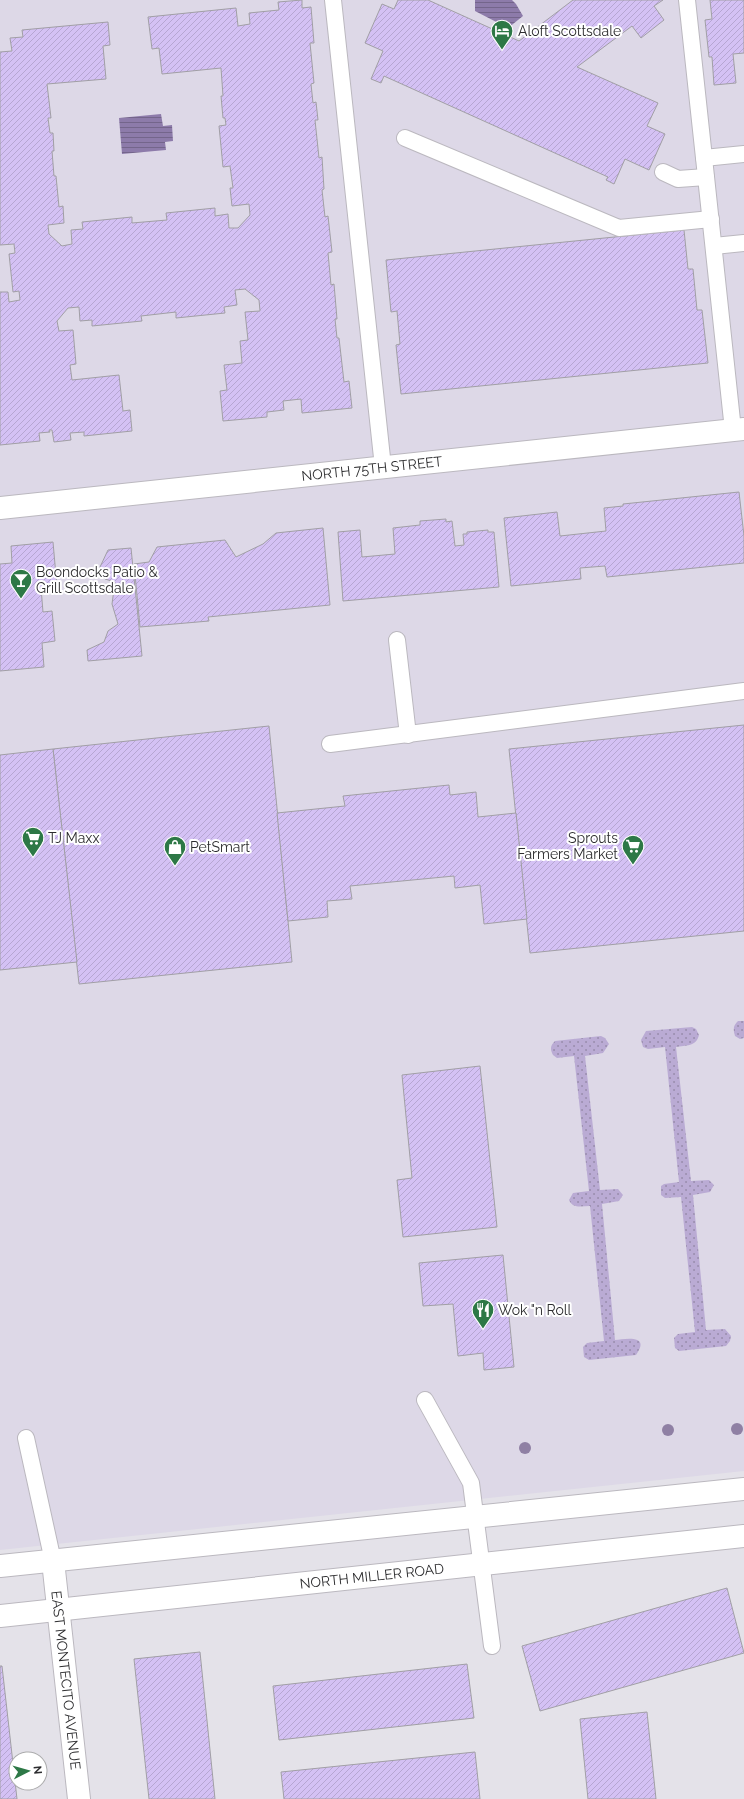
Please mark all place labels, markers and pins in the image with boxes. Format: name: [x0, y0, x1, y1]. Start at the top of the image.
hotel icon: Aloft Scottsdale: [489, 18, 515, 51]
place label: Aloft Scottsdale: [518, 23, 621, 39]
place label: Boondocks Patio & Grill Scottsdale: [36, 564, 158, 596]
bar icon: Boondocks Patio & Grill Scottsdale: [8, 567, 34, 600]
supermarket icon: TJ Maxx: [20, 825, 46, 858]
place label: TJ Maxx: [48, 830, 99, 846]
place label: Sprouts Farmers Market: [517, 830, 618, 862]
supermarket icon: Sprouts Farmers Market: [620, 833, 646, 866]
shop icon: PetSmart: [162, 834, 188, 867]
place label: PetSmart: [190, 839, 250, 855]
restaurant icon: Wok "n Roll: [470, 1297, 496, 1330]
place label: Wok "n Roll: [498, 1302, 572, 1318]

